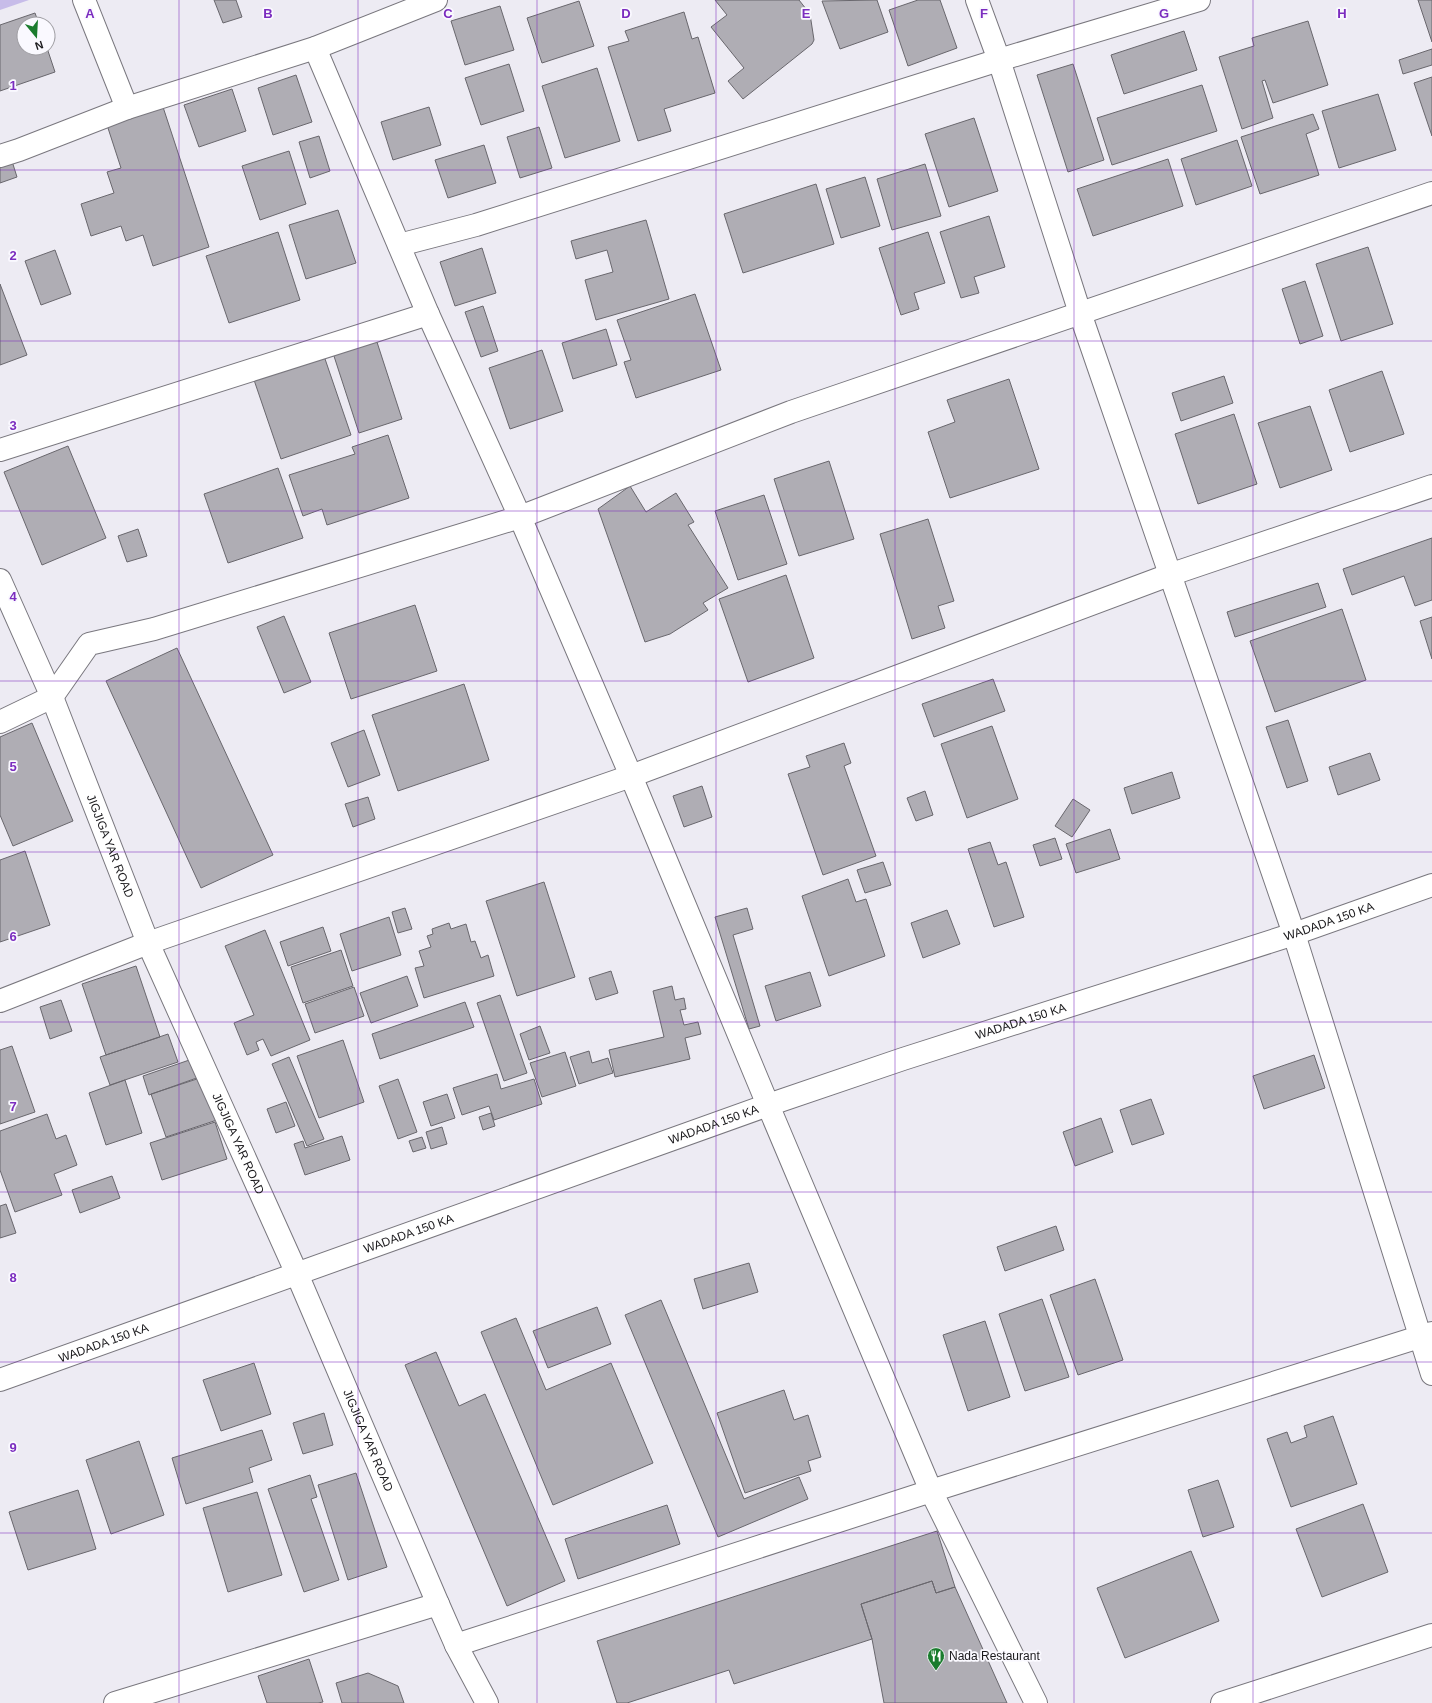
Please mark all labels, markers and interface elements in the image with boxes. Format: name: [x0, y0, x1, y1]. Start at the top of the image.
text: A: [85, 6, 95, 21]
text: B: [263, 6, 273, 21]
text: C: [443, 6, 453, 21]
text: D: [621, 6, 631, 21]
text: E: [802, 6, 811, 21]
text: F: [980, 6, 988, 21]
text: G: [1159, 6, 1169, 21]
text: H: [1337, 6, 1347, 21]
north arrow: [16, 16, 56, 56]
text: N: [33, 39, 45, 52]
text: 1: [9, 78, 17, 93]
text: 2: [9, 248, 17, 263]
text: 3: [9, 418, 17, 433]
text: 4: [9, 589, 17, 604]
text: 5: [9, 759, 17, 774]
street label: JIGJIGA YAR ROAD: [84, 792, 137, 900]
street label: WADADA 150 KA: [1282, 899, 1376, 944]
text: 6: [9, 929, 17, 944]
street label: WADADA 150 KA: [974, 1000, 1068, 1042]
street label: JIGJIGA YAR ROAD: [209, 1091, 267, 1197]
text: 7: [9, 1099, 17, 1114]
street label: WADADA 150 KA: [667, 1102, 760, 1147]
street label: WADADA 150 KA: [362, 1211, 455, 1256]
text: 8: [9, 1270, 17, 1285]
street label: WADADA 150 KA: [57, 1320, 150, 1365]
street label: JIGJIGA YAR ROAD: [340, 1387, 396, 1494]
text: 9: [9, 1440, 17, 1455]
restaurant icon: Nada Restaurant: [926, 1646, 946, 1671]
place label: Nada Restaurant: [949, 1649, 1040, 1663]

